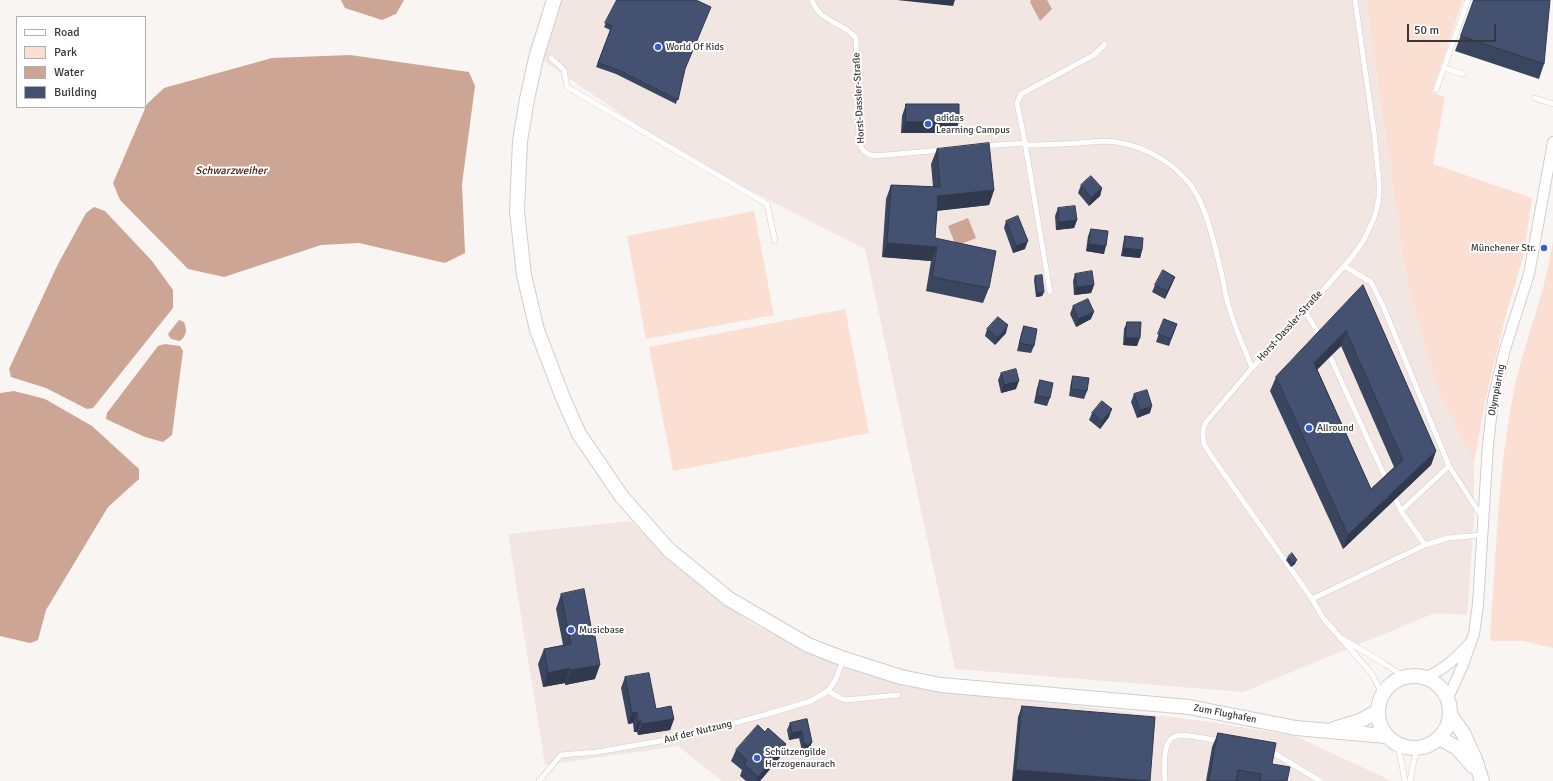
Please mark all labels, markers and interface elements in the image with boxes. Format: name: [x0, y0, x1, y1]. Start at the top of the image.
legend: [16, 16, 146, 108]
scale bar: [1409, 16, 1498, 42]
text: 50 m: [1414, 23, 1439, 38]
text: Road: [54, 25, 80, 40]
place label: World Of Kids: [666, 41, 724, 53]
marker: World Of Kids: [653, 42, 663, 52]
text: Park: [54, 45, 77, 60]
street label: Horst-Dassler-Straße: [851, 52, 867, 144]
text: Water: [54, 65, 84, 80]
text: Building: [54, 85, 97, 100]
place label: adidas Learning Campus: [936, 112, 1010, 136]
marker: adidas Learning Campus: [923, 119, 933, 129]
water label: Schwarzweiher: [195, 164, 267, 178]
place label: Münchener Str.: [1471, 242, 1536, 254]
marker: Münchener Str.: [1539, 243, 1549, 253]
street label: Horst-Dassler-Straße: [1255, 288, 1325, 364]
street label: Olympiaring: [1486, 363, 1508, 417]
place label: Allround: [1317, 422, 1354, 434]
marker: Allround: [1304, 423, 1314, 433]
place label: Musicbase: [579, 624, 624, 636]
marker: Musicbase: [566, 625, 576, 635]
street label: Zum Flughafen: [1192, 702, 1258, 726]
street label: Auf der Nutzung: [663, 718, 733, 746]
place label: Schützengilde Herzogenaurach: [765, 746, 835, 770]
marker: Schützengilde Herzogenaurach: [752, 753, 762, 763]

